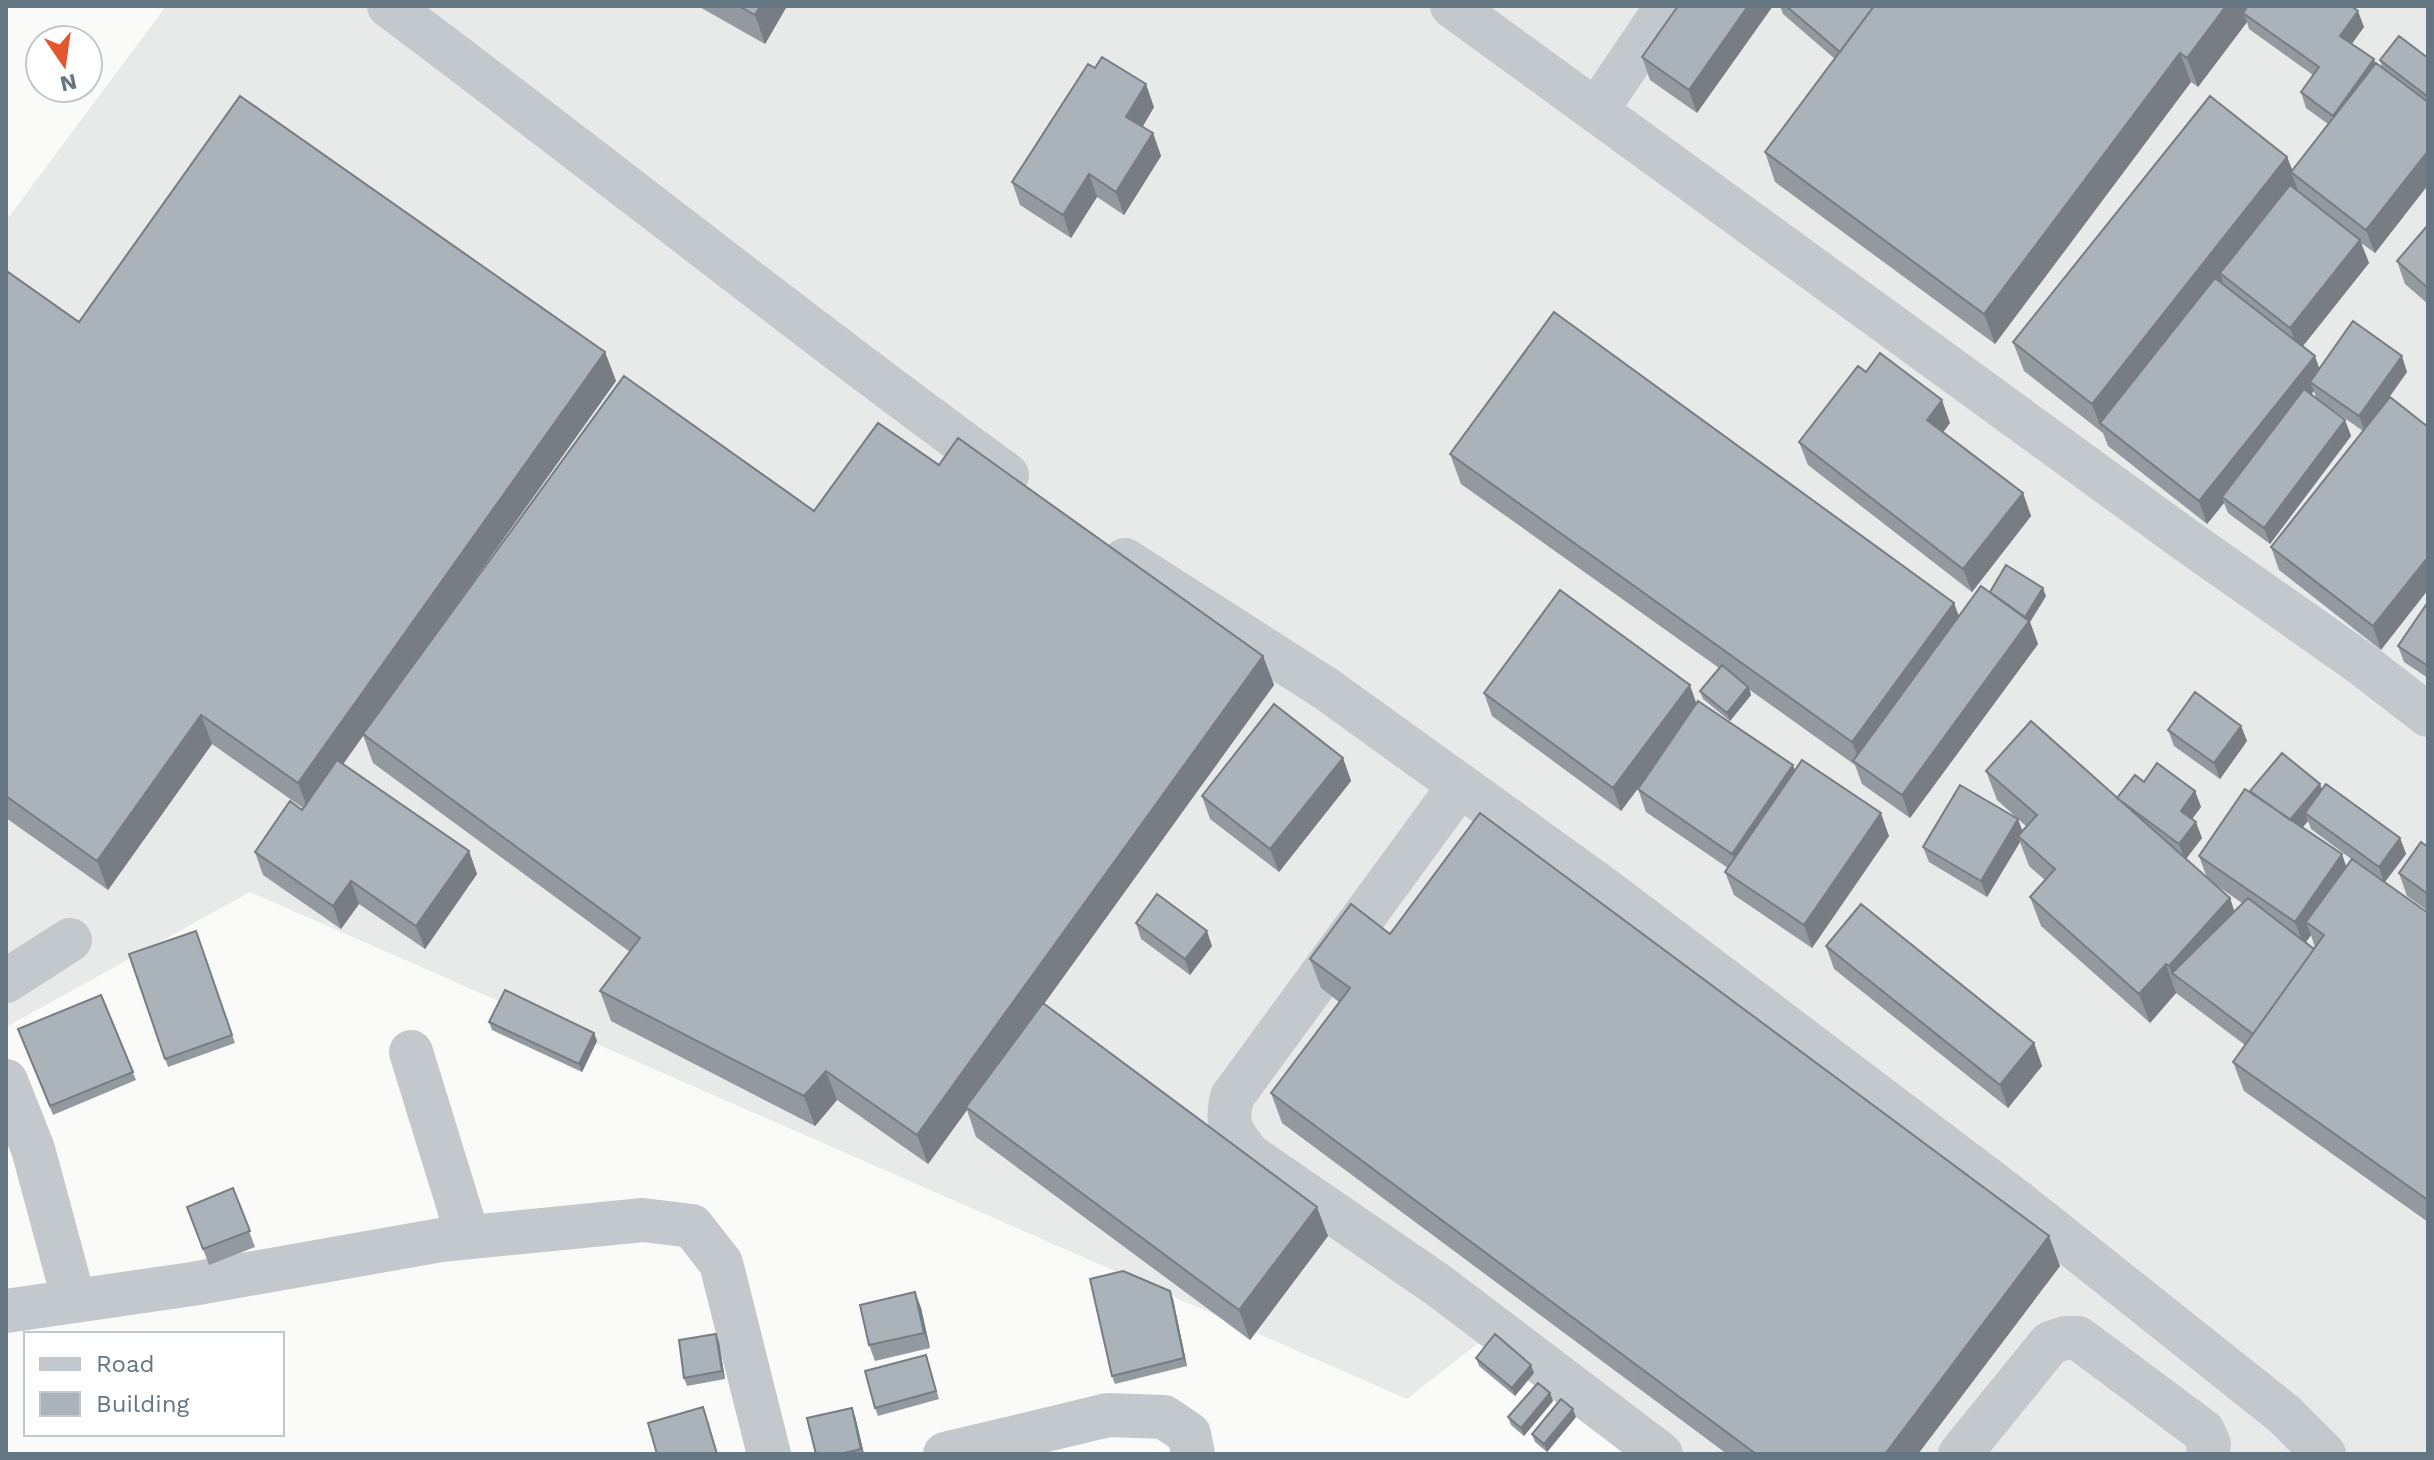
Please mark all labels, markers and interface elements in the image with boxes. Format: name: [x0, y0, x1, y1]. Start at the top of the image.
north arrow: [24, 24, 104, 104]
text: N: [58, 69, 79, 97]
legend: [24, 1332, 284, 1436]
text: Road: [96, 1350, 155, 1378]
text: Building: [96, 1390, 189, 1418]

